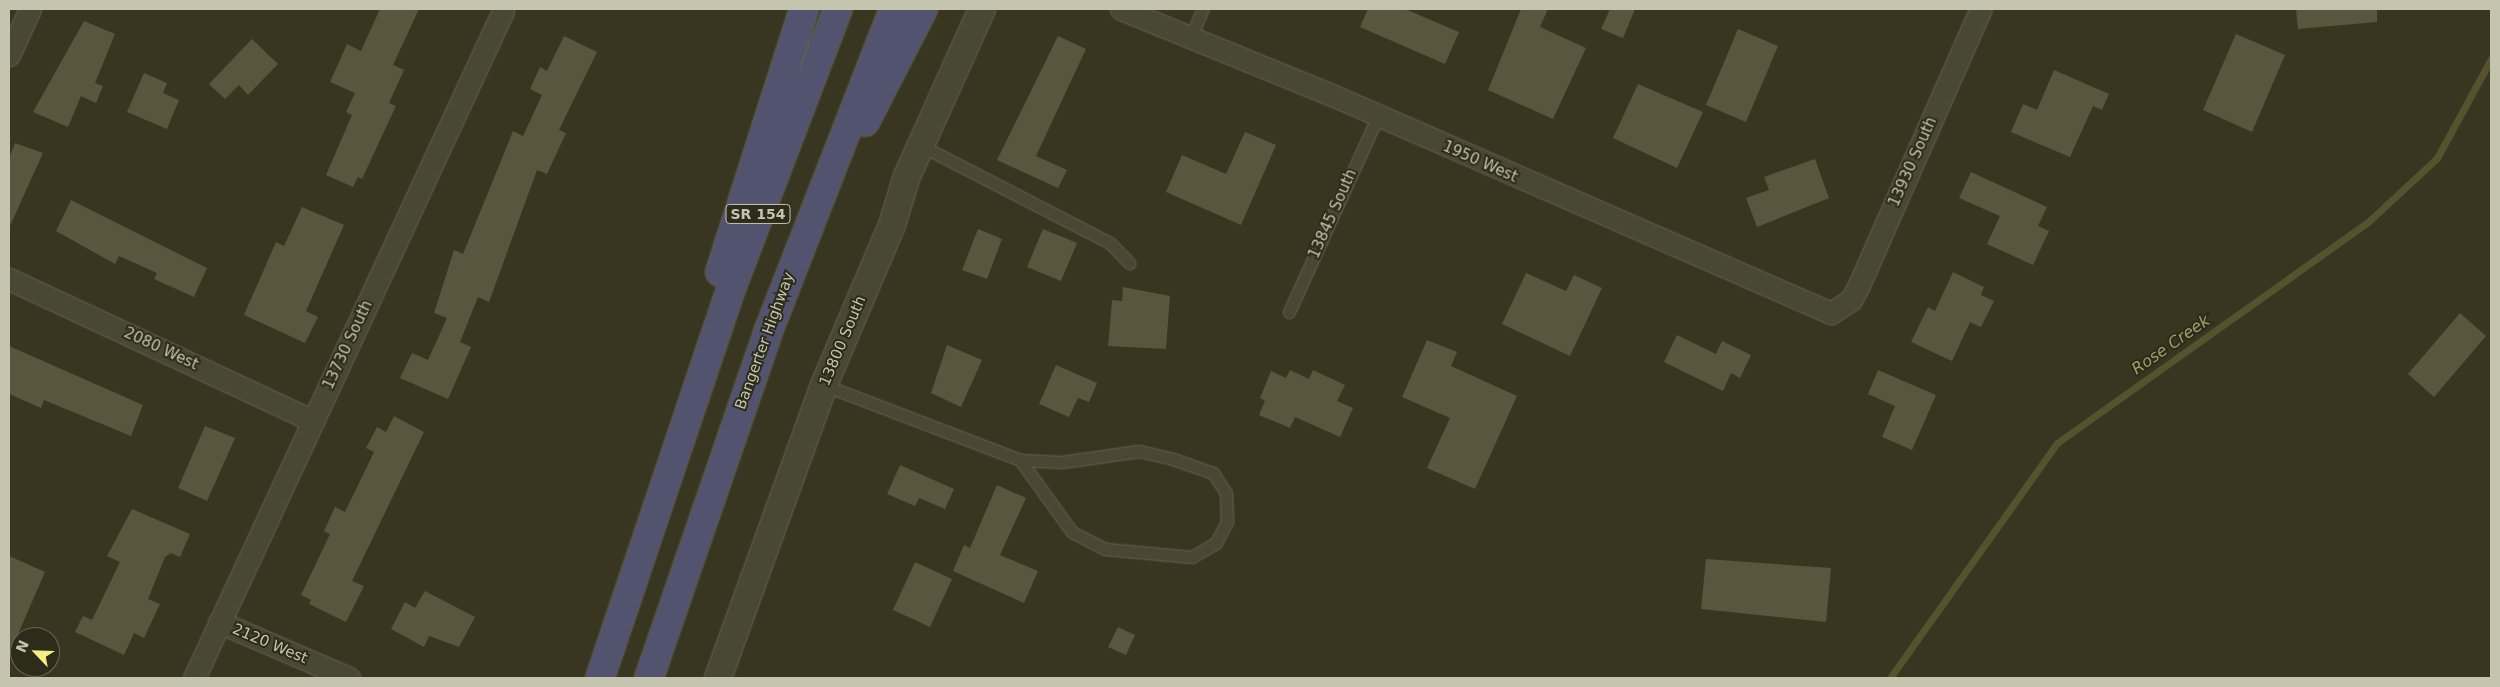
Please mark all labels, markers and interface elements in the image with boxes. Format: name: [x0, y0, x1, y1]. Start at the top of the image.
street label: 13930 South: [1885, 114, 1941, 210]
street label: 1950 West: [1440, 138, 1520, 186]
street label: 13845 South: [1305, 166, 1361, 262]
road number: SR 154: [726, 202, 790, 225]
street label: Bangerter Highway: [732, 270, 798, 412]
street label: 13800 South: [816, 293, 870, 389]
street label: 13730 South: [320, 298, 376, 392]
water label: Rose Creek: [2128, 311, 2214, 379]
street label: 2080 West: [121, 324, 201, 374]
street label: 2120 West: [230, 620, 310, 668]
north arrow: [10, 627, 60, 677]
text: N: [13, 638, 32, 655]

